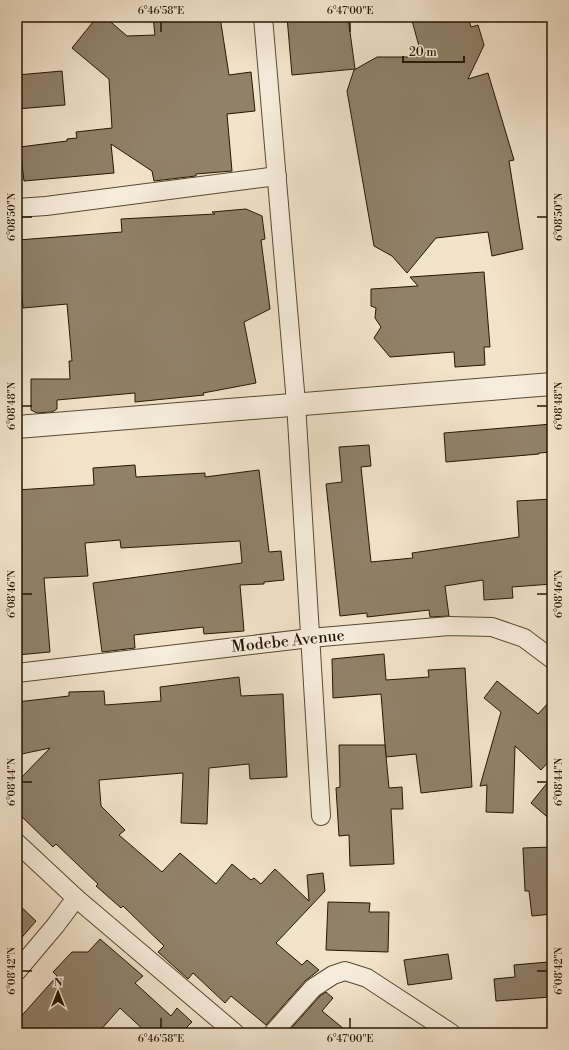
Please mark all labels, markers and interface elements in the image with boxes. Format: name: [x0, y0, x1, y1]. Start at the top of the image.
text: 6°46'58"E: [138, 5, 184, 17]
text: 6°47'00"E: [327, 5, 373, 17]
scale bar: [403, 38, 464, 64]
text: 20 m: [409, 45, 437, 60]
text: 6°08'50"N: [6, 192, 18, 241]
text: 6°08'50"N: [553, 192, 565, 241]
text: 6°08'48"N: [6, 381, 18, 430]
text: 6°08'48"N: [553, 381, 565, 430]
text: 6°08'46"N: [6, 569, 18, 618]
text: 6°08'46"N: [553, 569, 565, 618]
street label: Modebe Avenue: [230, 625, 346, 657]
text: 6°08'44"N: [6, 757, 18, 806]
text: 6°08'44"N: [553, 757, 565, 806]
text: 6°08'42"N: [6, 947, 18, 995]
text: 6°08'42"N: [553, 947, 565, 995]
north arrow: [38, 972, 78, 1012]
text: N: [54, 976, 63, 990]
text: 6°46'58"E: [138, 1033, 184, 1045]
text: 6°47'00"E: [327, 1033, 373, 1045]

